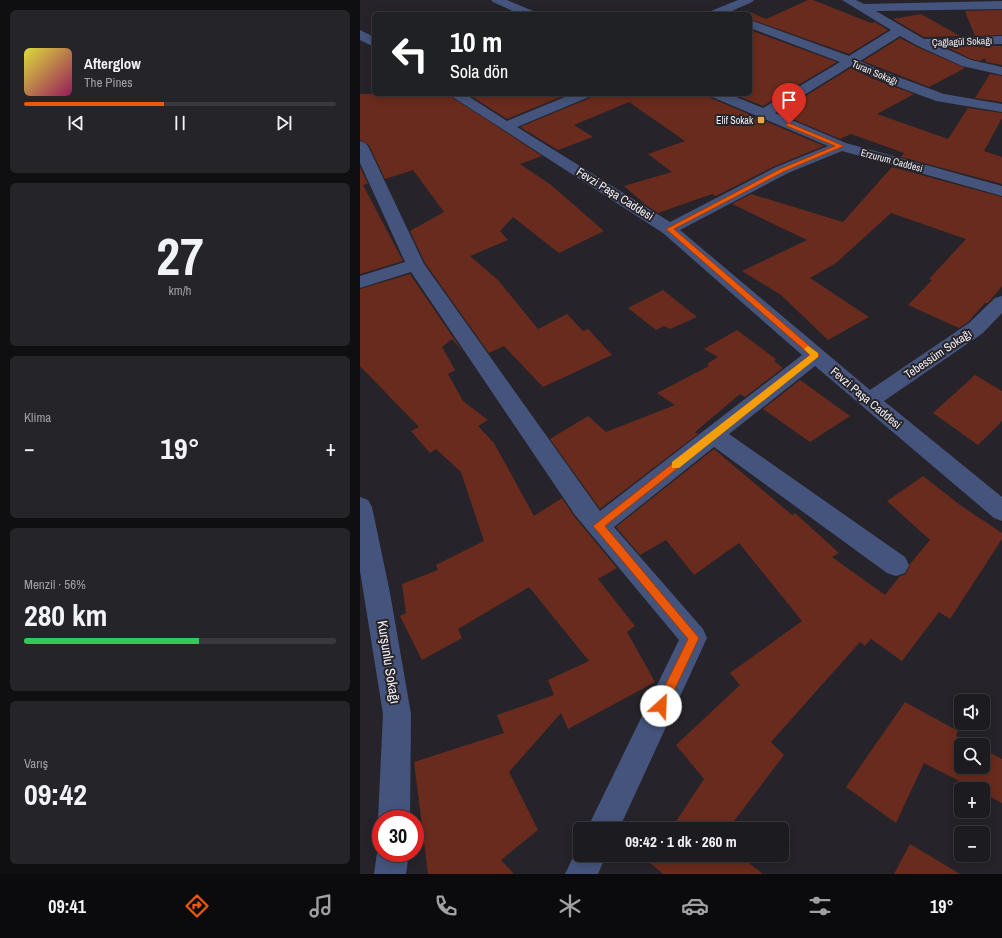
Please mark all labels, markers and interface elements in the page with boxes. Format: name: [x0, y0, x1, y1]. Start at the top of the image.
text: 10 m: [450, 23, 502, 61]
icon: left: [384, 28, 436, 80]
street label: Çağlagül Sokağı: [932, 34, 992, 49]
text: Afterglow: [84, 53, 141, 74]
street label: Turan Sokağı: [850, 57, 900, 88]
text: Sola dön: [450, 59, 508, 84]
text: The Pines: [84, 74, 133, 91]
pin: [772, 83, 806, 124]
icon: arrive: [778, 89, 800, 111]
icon: previous: [65, 112, 87, 134]
icon: pause: [169, 112, 191, 134]
icon: next: [273, 112, 295, 134]
place label: Elif Sokak: [716, 114, 754, 127]
marker: Elif Sokak: [756, 115, 766, 125]
street label: Erzurum Caddesi: [859, 146, 924, 175]
street label: Fevzi Paşa Caddesi: [573, 164, 657, 224]
text: 27: [156, 221, 204, 291]
text: km/h: [168, 282, 192, 299]
street label: Tebessüm Sokağı: [901, 325, 975, 383]
street label: Fevzi Paşa Caddesi: [827, 364, 905, 432]
text: Klima: [24, 409, 51, 426]
text: 19°: [160, 428, 200, 468]
text: −: [24, 433, 35, 463]
text: +: [325, 433, 336, 463]
text: Menzil · 56%: [24, 576, 86, 593]
text: 280 km: [24, 595, 107, 635]
street label: Kurşunlu Sokağı: [374, 619, 404, 705]
position arrow: [640, 685, 682, 727]
map controls: [954, 694, 990, 862]
button: sound: [954, 694, 990, 730]
button: search: [954, 738, 990, 774]
text: Varış: [24, 755, 48, 772]
text: 09:42: [24, 774, 87, 814]
button: +: [954, 782, 990, 818]
speed limit sign: 30: [372, 810, 424, 862]
button: −: [954, 826, 990, 862]
text: 09:42 · 1 dk · 260 m: [625, 831, 737, 852]
icon: directions: [183, 892, 211, 920]
icon: music: [307, 892, 335, 920]
icon: phone: [432, 892, 460, 920]
icon: climate: [556, 892, 584, 920]
icon: car: [681, 892, 709, 920]
icon: filters: [806, 892, 834, 920]
text: 09:41: [48, 894, 86, 919]
text: 19°: [930, 894, 954, 919]

